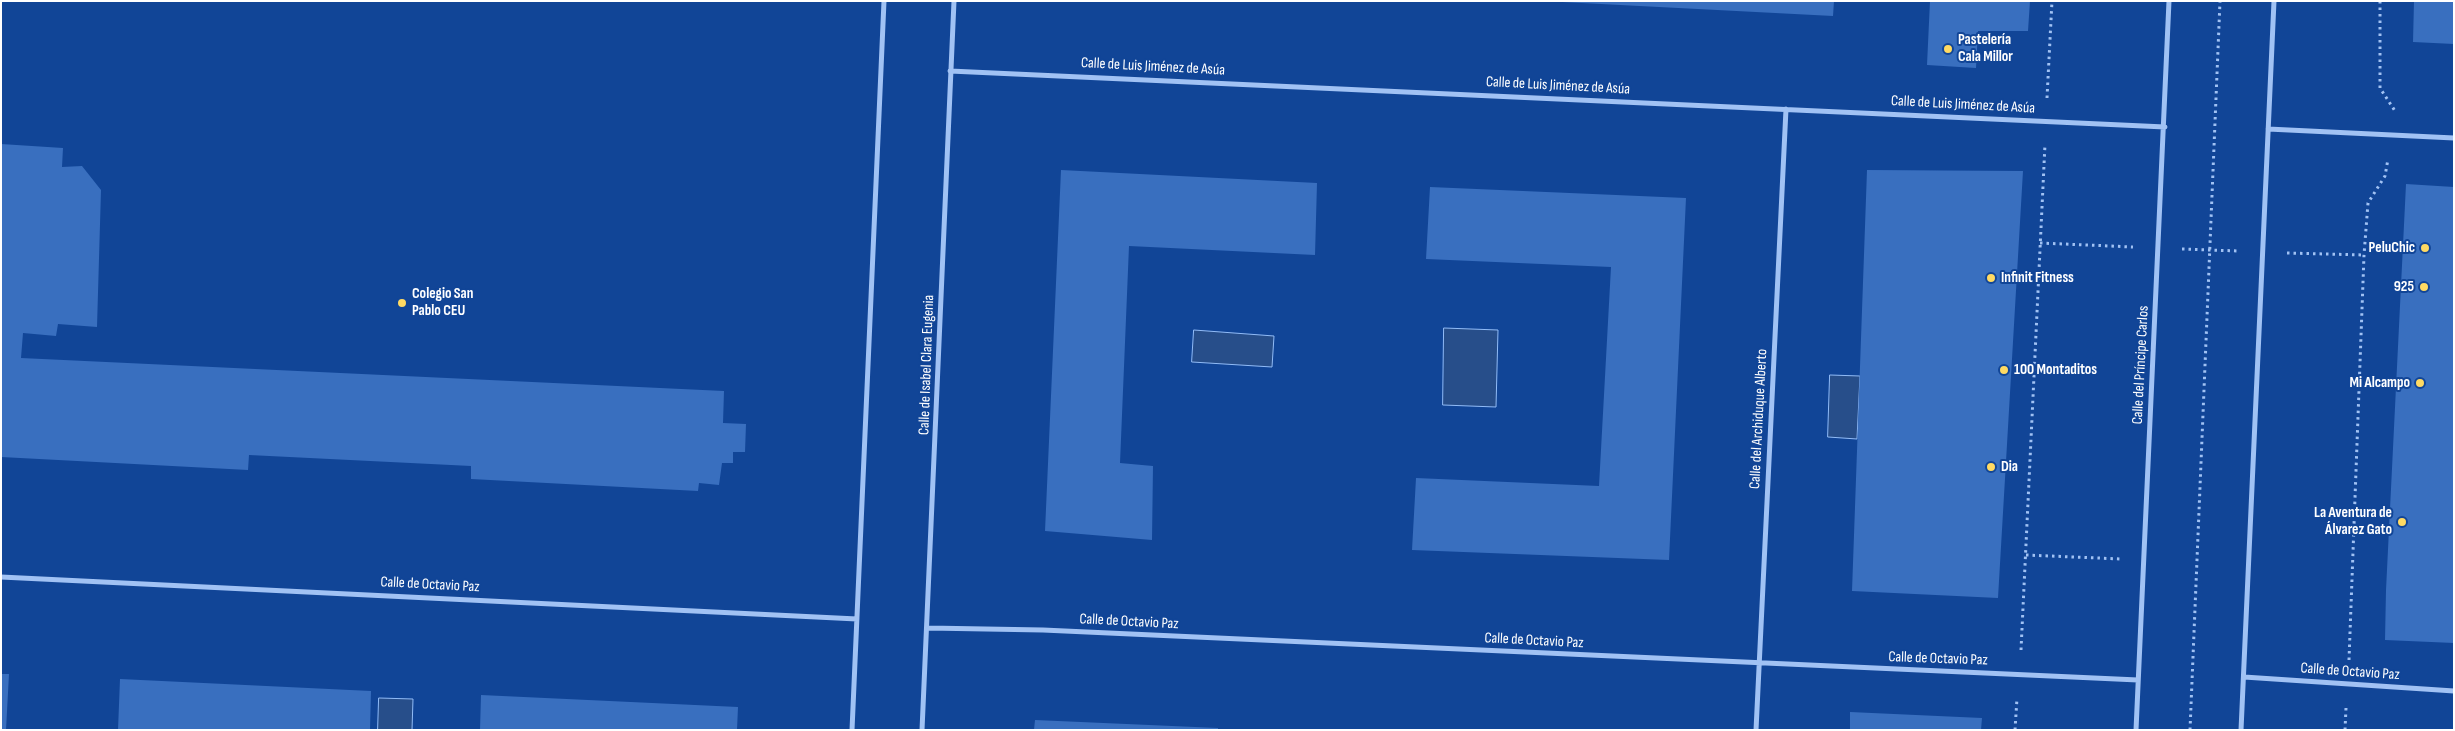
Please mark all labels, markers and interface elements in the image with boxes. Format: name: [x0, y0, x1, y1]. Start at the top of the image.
place label: Pastelería Cala Millor: [1958, 31, 2013, 66]
marker: Pastelería Cala Millor: [1942, 43, 1954, 55]
street label: Calle de Luis Jiménez de Asúa: [1081, 54, 1225, 80]
street label: Calle de Luis Jiménez de Asúa: [1486, 73, 1630, 99]
street label: Calle de Luis Jiménez de Asúa: [1891, 92, 2035, 118]
place label: PeluChic: [2368, 239, 2415, 257]
marker: PeluChic: [2419, 242, 2431, 254]
place label: Infinit Fitness: [2001, 269, 2074, 287]
marker: Infinit Fitness: [1985, 272, 1997, 284]
place label: 925: [2394, 278, 2414, 296]
marker: 925: [2418, 281, 2430, 293]
place label: Colegio San Pablo CEU: [412, 285, 473, 320]
street label: Calle de Isabel Clara Eugenia: [916, 294, 938, 436]
marker: Colegio San Pablo CEU: [396, 297, 408, 309]
street label: Calle del Príncipe Carlos: [2129, 305, 2153, 425]
street label: Calle del Archiduque Alberto: [1746, 348, 1772, 490]
place label: 100 Montaditos: [2014, 361, 2097, 379]
marker: 100 Montaditos: [1998, 364, 2010, 376]
place label: Mi Alcampo: [2350, 374, 2410, 392]
marker: Mi Alcampo: [2414, 377, 2426, 389]
place label: Dia: [2001, 458, 2018, 476]
marker: Dia: [1985, 461, 1997, 473]
place label: La Aventura de Álvarez Gato: [2314, 504, 2392, 539]
marker: La Aventura de Álvarez Gato: [2396, 516, 2408, 528]
street label: Calle de Octavio Paz: [380, 573, 480, 597]
street label: Calle de Octavio Paz: [1079, 610, 1179, 634]
street label: Calle de Octavio Paz: [1484, 629, 1584, 653]
street label: Calle de Octavio Paz: [1888, 648, 1988, 670]
street label: Calle de Octavio Paz: [2300, 660, 2400, 684]

